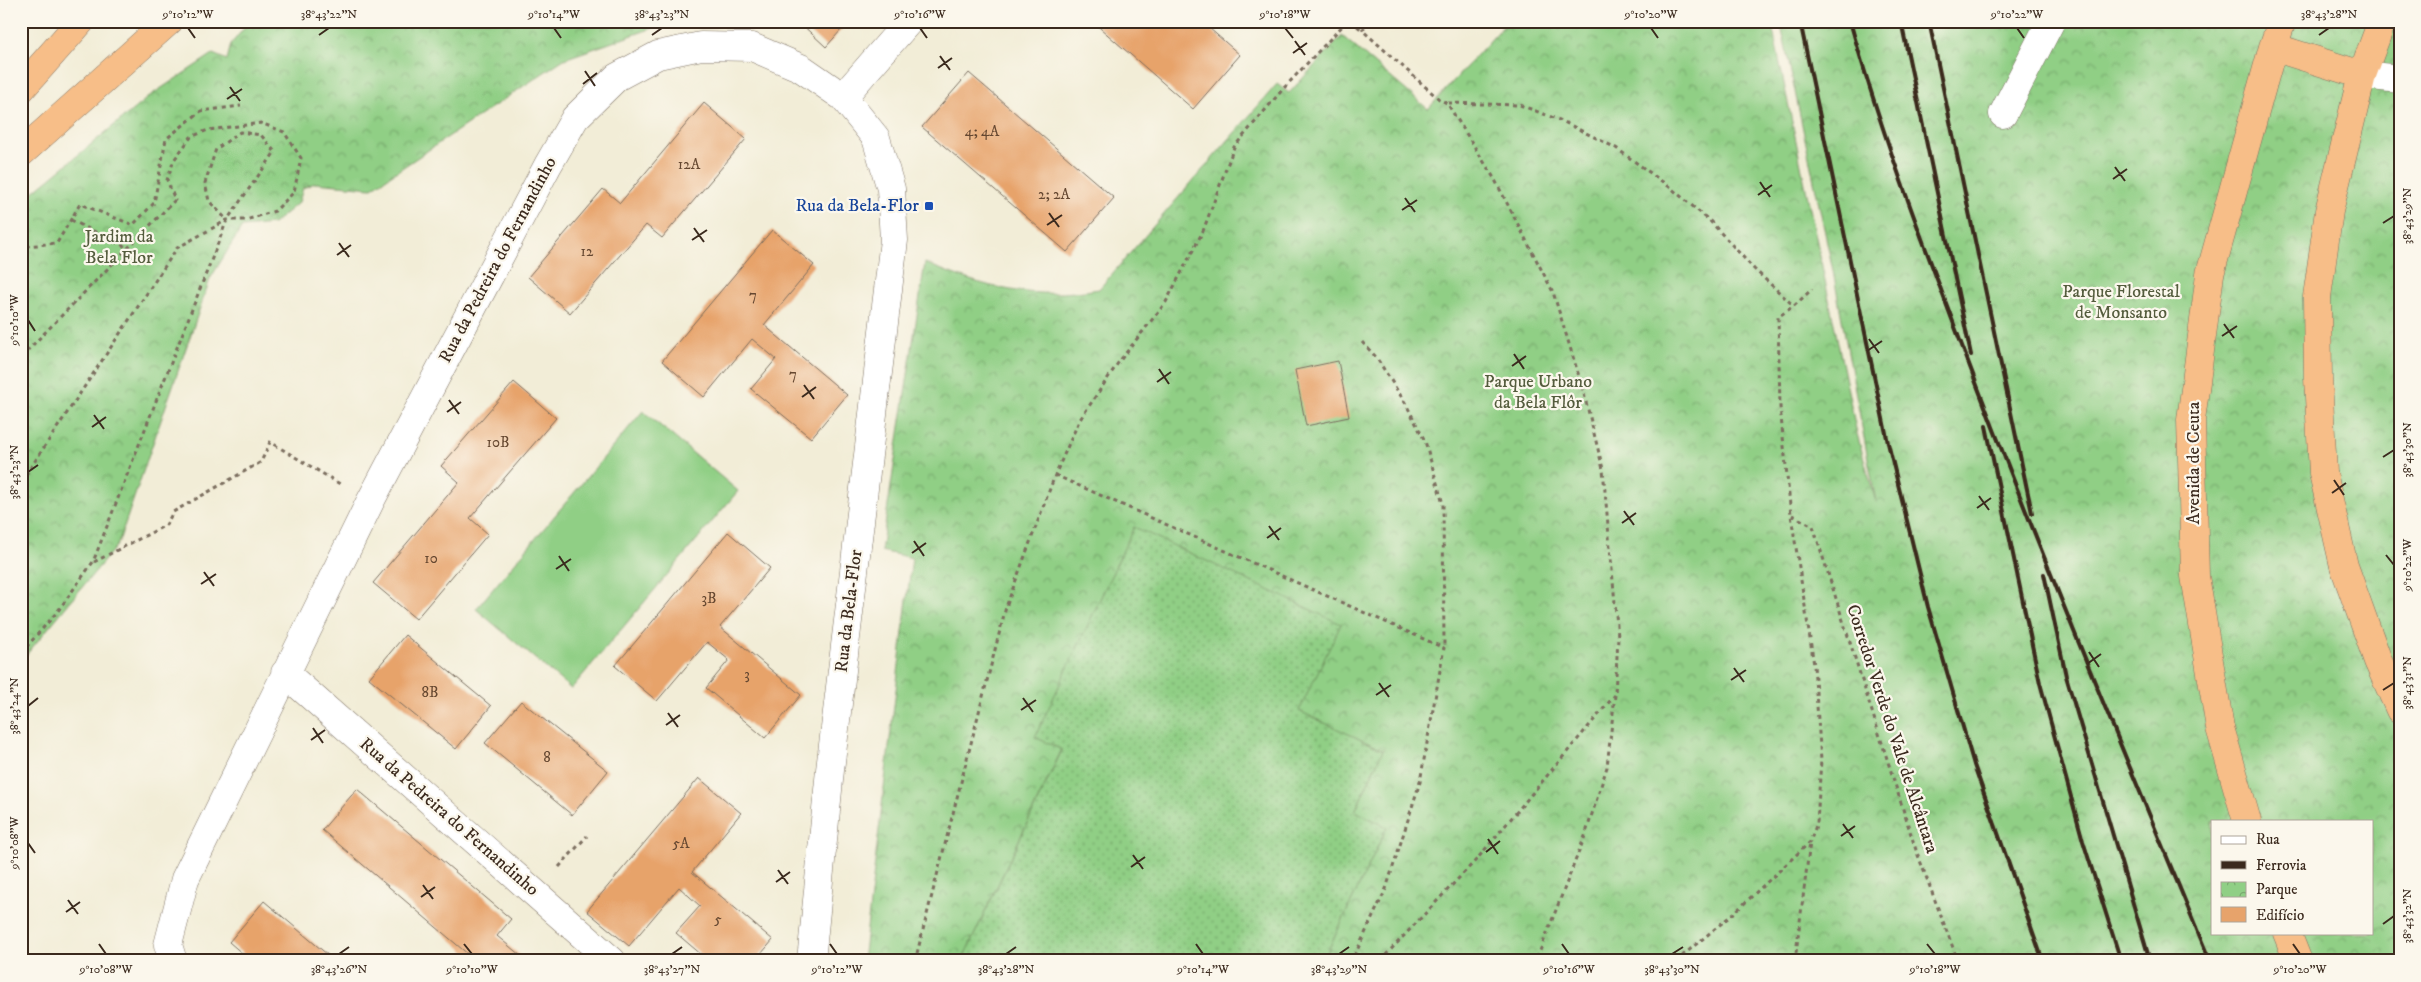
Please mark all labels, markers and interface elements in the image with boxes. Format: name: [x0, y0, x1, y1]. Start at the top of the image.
text: 9°10'12"W: [162, 7, 214, 22]
text: 38°43'22"N: [301, 7, 357, 22]
text: 9°10'14"W: [527, 7, 581, 22]
text: 38°43'23"N: [635, 7, 690, 22]
text: 9°10'16"W: [893, 7, 947, 22]
text: 9°10'18"W: [1258, 7, 1312, 22]
text: 9°10'20"W: [1623, 7, 1679, 22]
text: 9°10'22"W: [1990, 7, 2044, 22]
text: 38°43'28"N: [2301, 7, 2357, 22]
house number: 4; 4A: [965, 122, 1000, 141]
street label: Rua da Pedreira do Fernandinho: [434, 153, 562, 367]
house number: 12A: [678, 155, 701, 174]
house number: 2; 2A: [1038, 185, 1070, 204]
text: 38°43'29"N: [2400, 188, 2415, 244]
place label: Rua da Bela-Flor: [795, 195, 919, 217]
marker: Rua da Bela-Flor: [923, 200, 935, 212]
park label: Jardim da Bela Flor: [83, 226, 154, 269]
house number: 12: [581, 242, 594, 261]
park label: Parque Florestal de Monsanto: [2062, 281, 2180, 324]
house number: 7: [749, 286, 757, 305]
text: 9°10'10"W: [7, 293, 22, 347]
house number: 7: [789, 365, 797, 384]
park label: Parque Urbano da Bela Flôr: [1484, 371, 1592, 414]
street label: Avenida de Ceuta: [2183, 401, 2205, 524]
text: 38°43'30"N: [2400, 422, 2415, 478]
house number: 10B: [486, 433, 510, 452]
text: 38°43'23"N: [7, 444, 22, 499]
text: 9°10'22"W: [2400, 538, 2415, 592]
street label: Rua da Bela-Flor: [831, 548, 867, 674]
house number: 10: [424, 549, 438, 568]
house number: 3B: [701, 589, 717, 608]
street label: Corredor Verde do Vale de Alcântara: [1841, 602, 1943, 857]
text: 38°43'31"N: [2400, 656, 2415, 710]
house number: 3: [744, 665, 750, 684]
text: 38°43'24"N: [7, 677, 22, 735]
house number: 8B: [422, 683, 439, 702]
street label: Rua da Pedreira do Fernandinho: [355, 733, 543, 901]
house number: 8: [543, 748, 551, 767]
text: 9°10'08"W: [7, 815, 22, 871]
legend: [2211, 820, 2374, 934]
text: Rua: [2256, 830, 2280, 849]
house number: 5A: [672, 834, 690, 853]
text: Ferrovia: [2256, 856, 2307, 875]
text: Parque: [2256, 880, 2297, 899]
text: 38°43'32"N: [2400, 888, 2415, 943]
text: Edifício: [2256, 906, 2304, 925]
house number: 5: [714, 910, 722, 929]
text: 9°10'08"W: [78, 962, 134, 977]
text: 38°43'26"N: [311, 962, 368, 977]
text: 9°10'10"W: [445, 962, 499, 977]
text: 38°43'27"N: [644, 962, 700, 977]
text: 9°10'12"W: [811, 962, 863, 977]
text: 38°43'28"N: [978, 962, 1034, 977]
text: 9°10'14"W: [1176, 962, 1230, 977]
text: 38°43'29"N: [1311, 962, 1367, 977]
text: 9°10'16"W: [1542, 962, 1596, 977]
text: 38°43'30"N: [1644, 962, 1700, 977]
text: 9°10'18"W: [1908, 962, 1962, 977]
text: 9°10'20"W: [2272, 962, 2328, 977]

